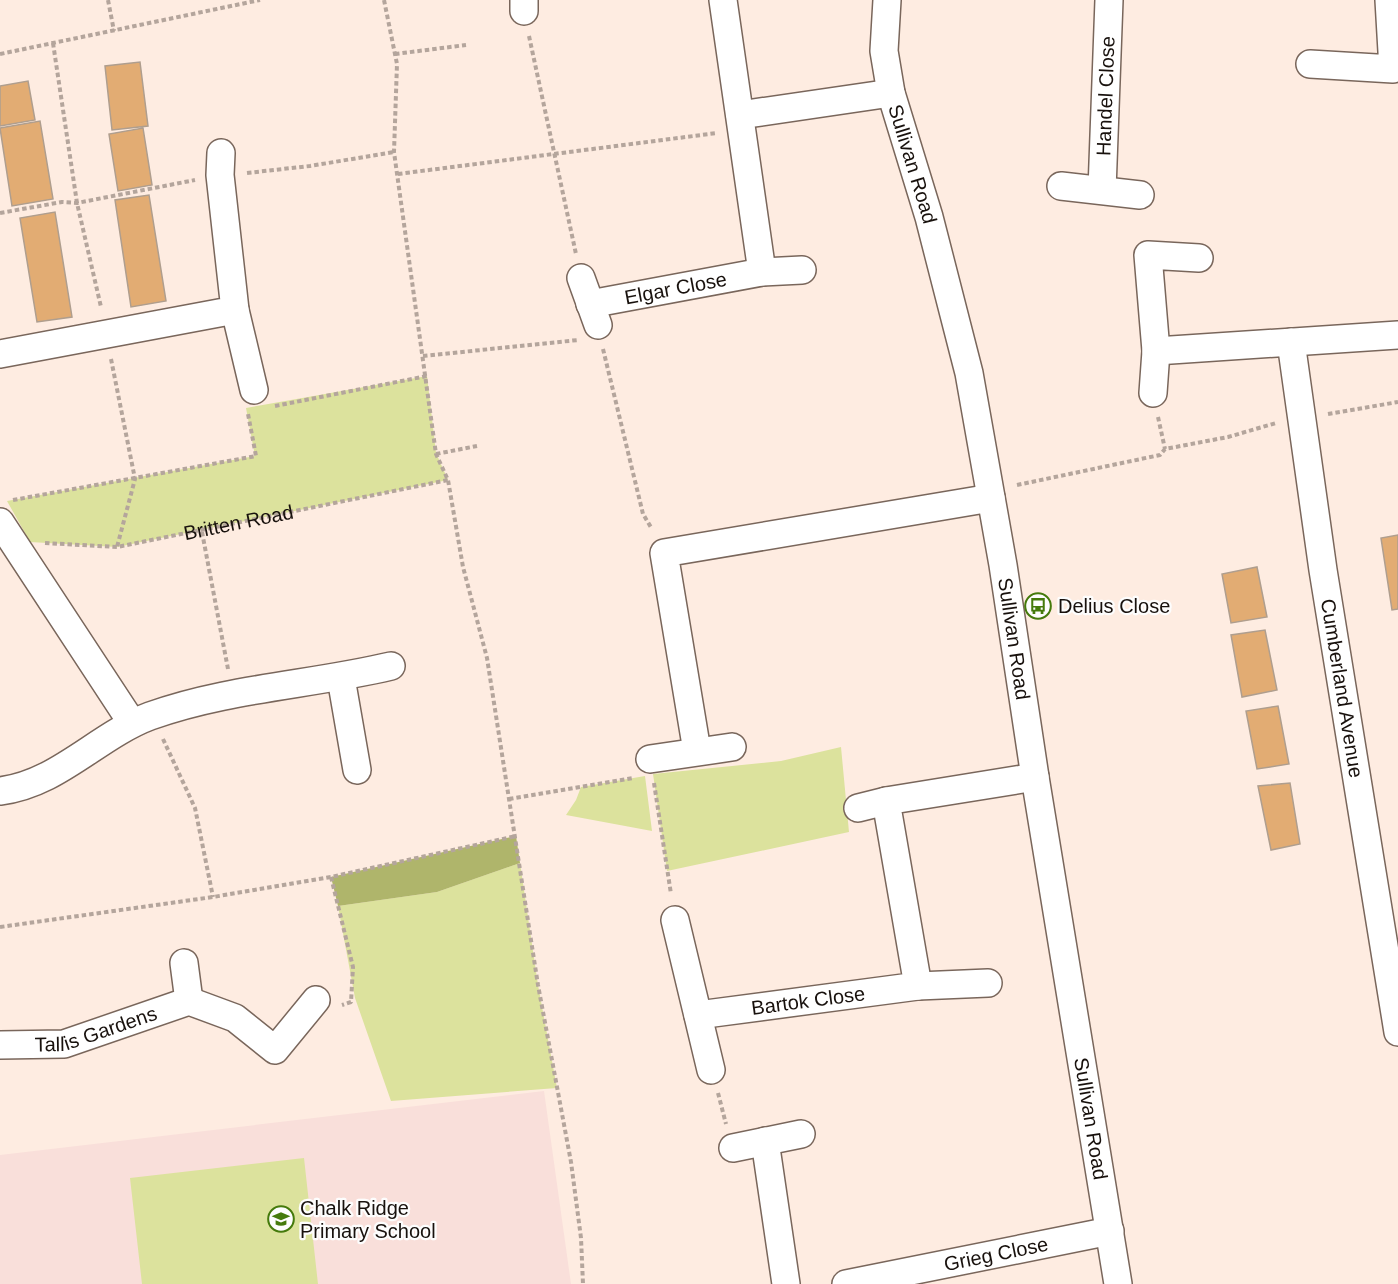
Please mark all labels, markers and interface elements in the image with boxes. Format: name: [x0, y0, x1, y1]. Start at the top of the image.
street label: Handel Close: [1092, 36, 1119, 156]
street label: Sullivan Road: [884, 102, 941, 226]
street label: Elgar Close: [623, 268, 728, 308]
street label: Britten Road: [182, 501, 295, 544]
street label: Sullivan Road: [994, 576, 1034, 701]
bus stop icon: Delius Close: [1023, 591, 1053, 621]
place label: Delius Close: [1058, 595, 1170, 617]
street label: Cumberland Avenue: [1317, 597, 1368, 779]
street label: Bartok Close: [750, 982, 866, 1019]
street label: Tallis Gardens: [34, 1002, 160, 1055]
street label: Sullivan Road: [1070, 1056, 1112, 1181]
place label: Chalk Ridge Primary School: [300, 1197, 436, 1242]
school or university icon: Chalk Ridge Primary School: [266, 1204, 296, 1234]
street label: Grieg Close: [942, 1233, 1050, 1275]

